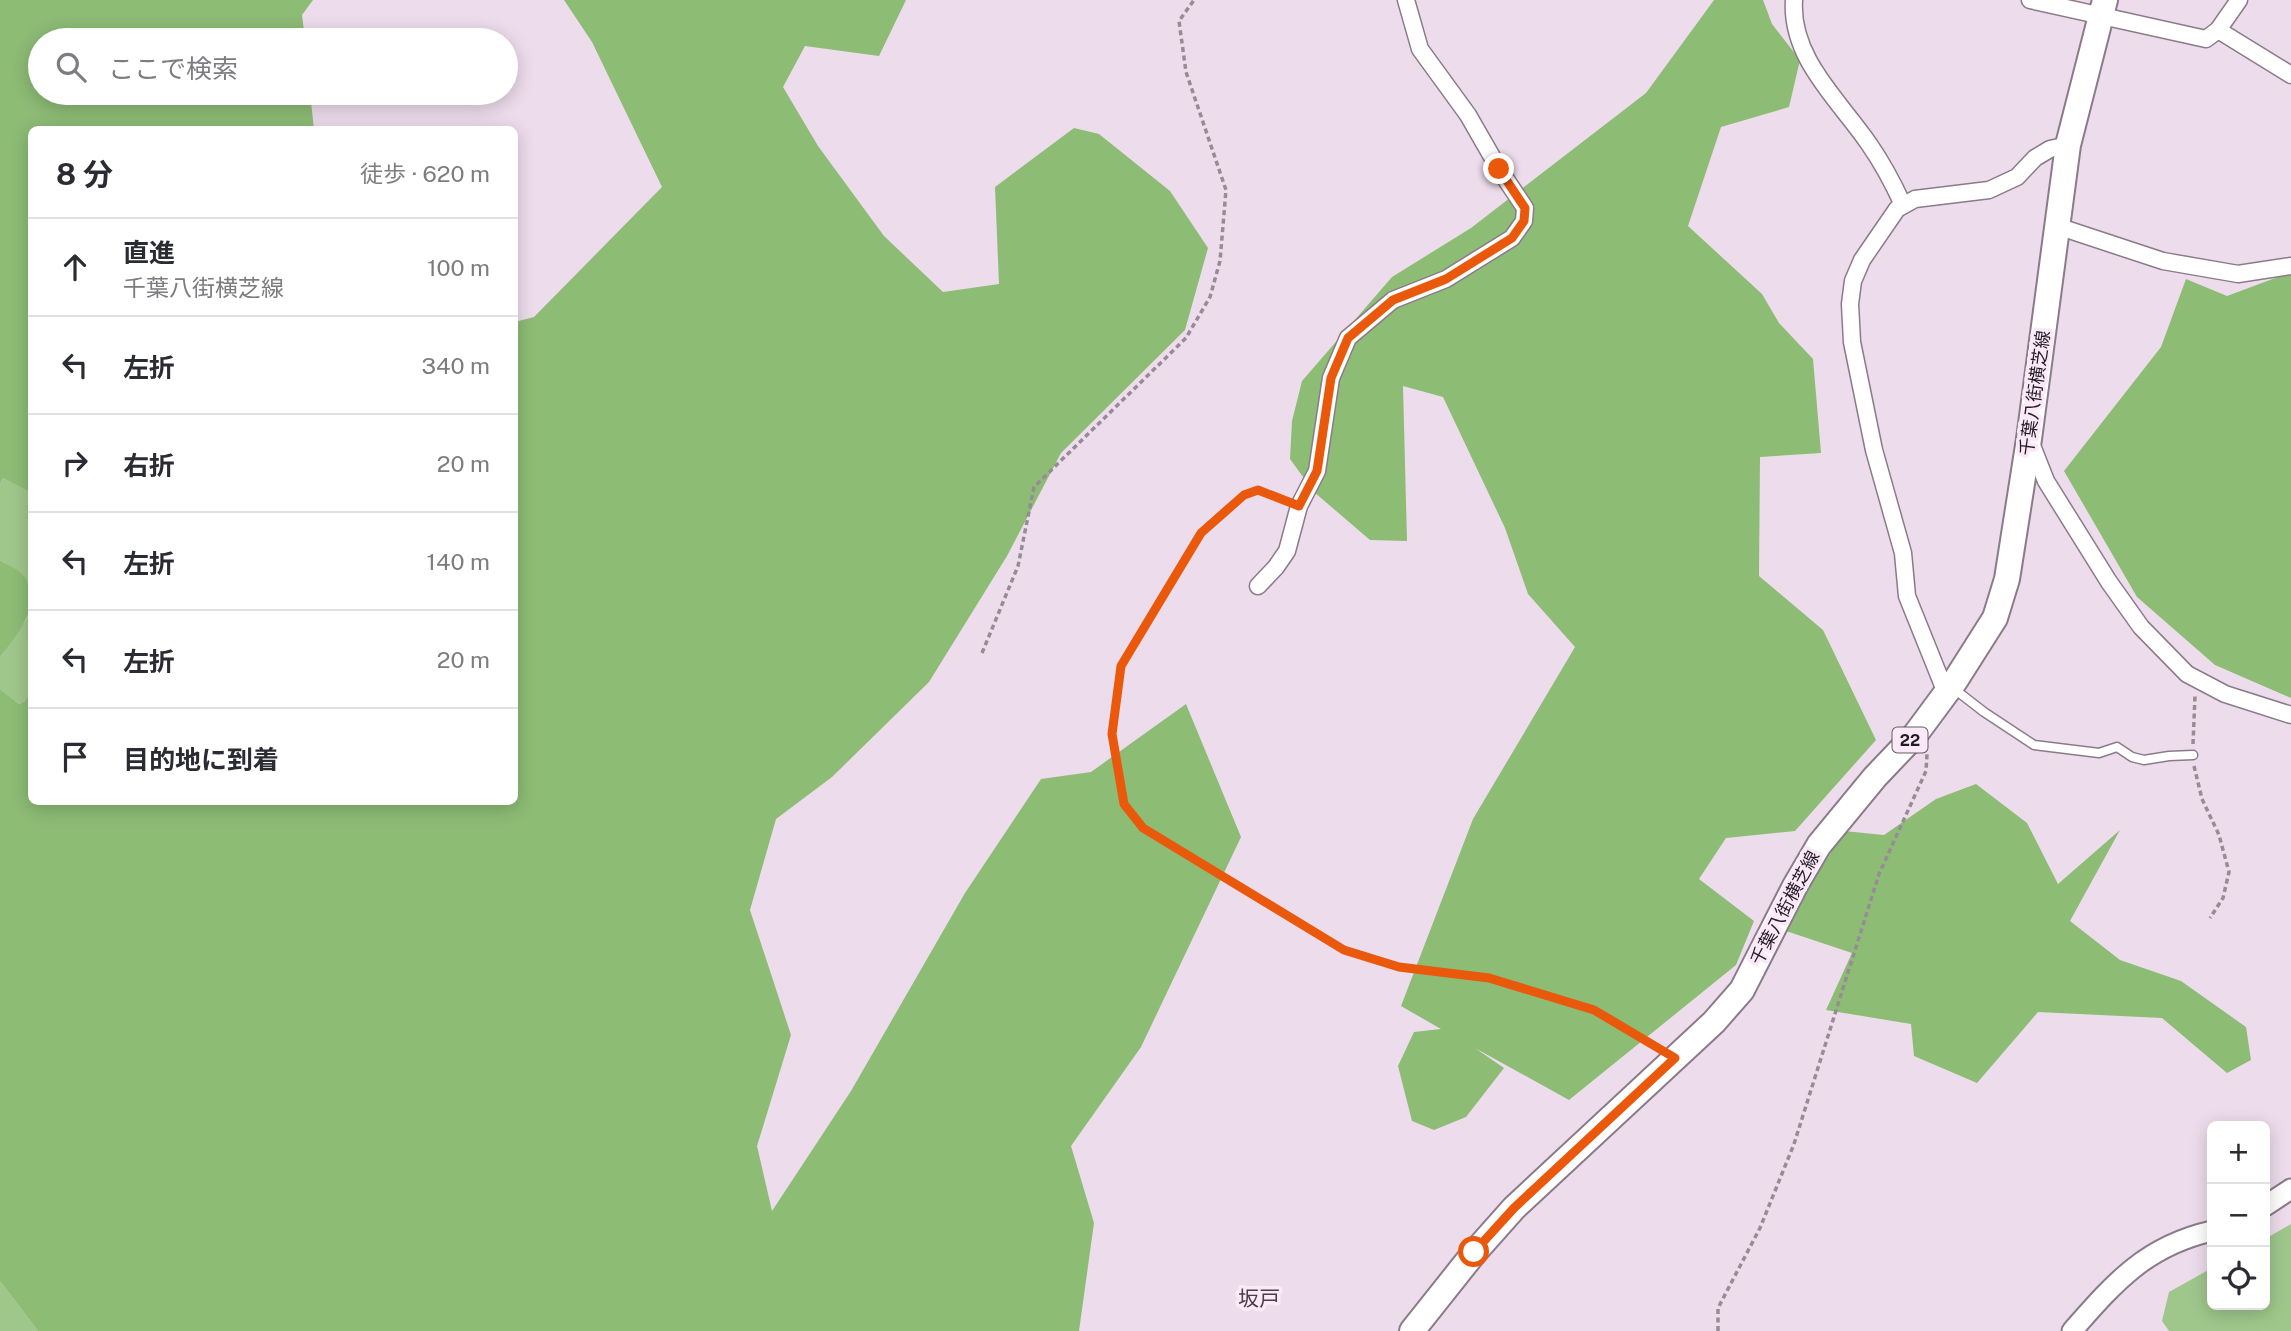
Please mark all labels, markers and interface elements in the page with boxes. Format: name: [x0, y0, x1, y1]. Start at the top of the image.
search box: [28, 28, 518, 105]
icon: search: [52, 48, 90, 86]
text: ここで検索: [108, 53, 238, 84]
route end: [1483, 153, 1514, 184]
text: 8 分: [56, 156, 113, 192]
text: 徒歩 · 620 m: [360, 160, 490, 187]
text: 直進: [123, 237, 175, 268]
icon: ahead: [56, 248, 94, 286]
text: 100 m: [427, 254, 490, 281]
text: 千葉八街横芝線: [123, 274, 284, 301]
street label: 千葉八街横芝線: [2015, 329, 2054, 457]
icon: left: [56, 346, 94, 384]
text: 左折: [123, 352, 175, 383]
text: 340 m: [422, 352, 490, 379]
icon: right: [56, 444, 94, 482]
text: 右折: [123, 450, 175, 481]
text: 20 m: [437, 450, 490, 477]
icon: left: [56, 542, 94, 580]
text: 左折: [123, 548, 175, 579]
text: 140 m: [427, 548, 490, 575]
icon: left: [56, 640, 94, 678]
text: 左折: [123, 646, 175, 677]
text: 20 m: [437, 646, 490, 673]
road number: 22: [1892, 727, 1927, 752]
icon: arrive: [56, 738, 94, 776]
text: 目的地に到着: [123, 744, 279, 775]
street label: 千葉八街横芝線: [1746, 847, 1823, 968]
map controls: [2207, 1121, 2270, 1310]
button: +: [2207, 1121, 2270, 1184]
button: −: [2207, 1184, 2270, 1247]
route start: [1458, 1236, 1489, 1267]
button: locate: [2207, 1247, 2270, 1310]
district label: 坂戸: [1238, 1286, 1280, 1311]

